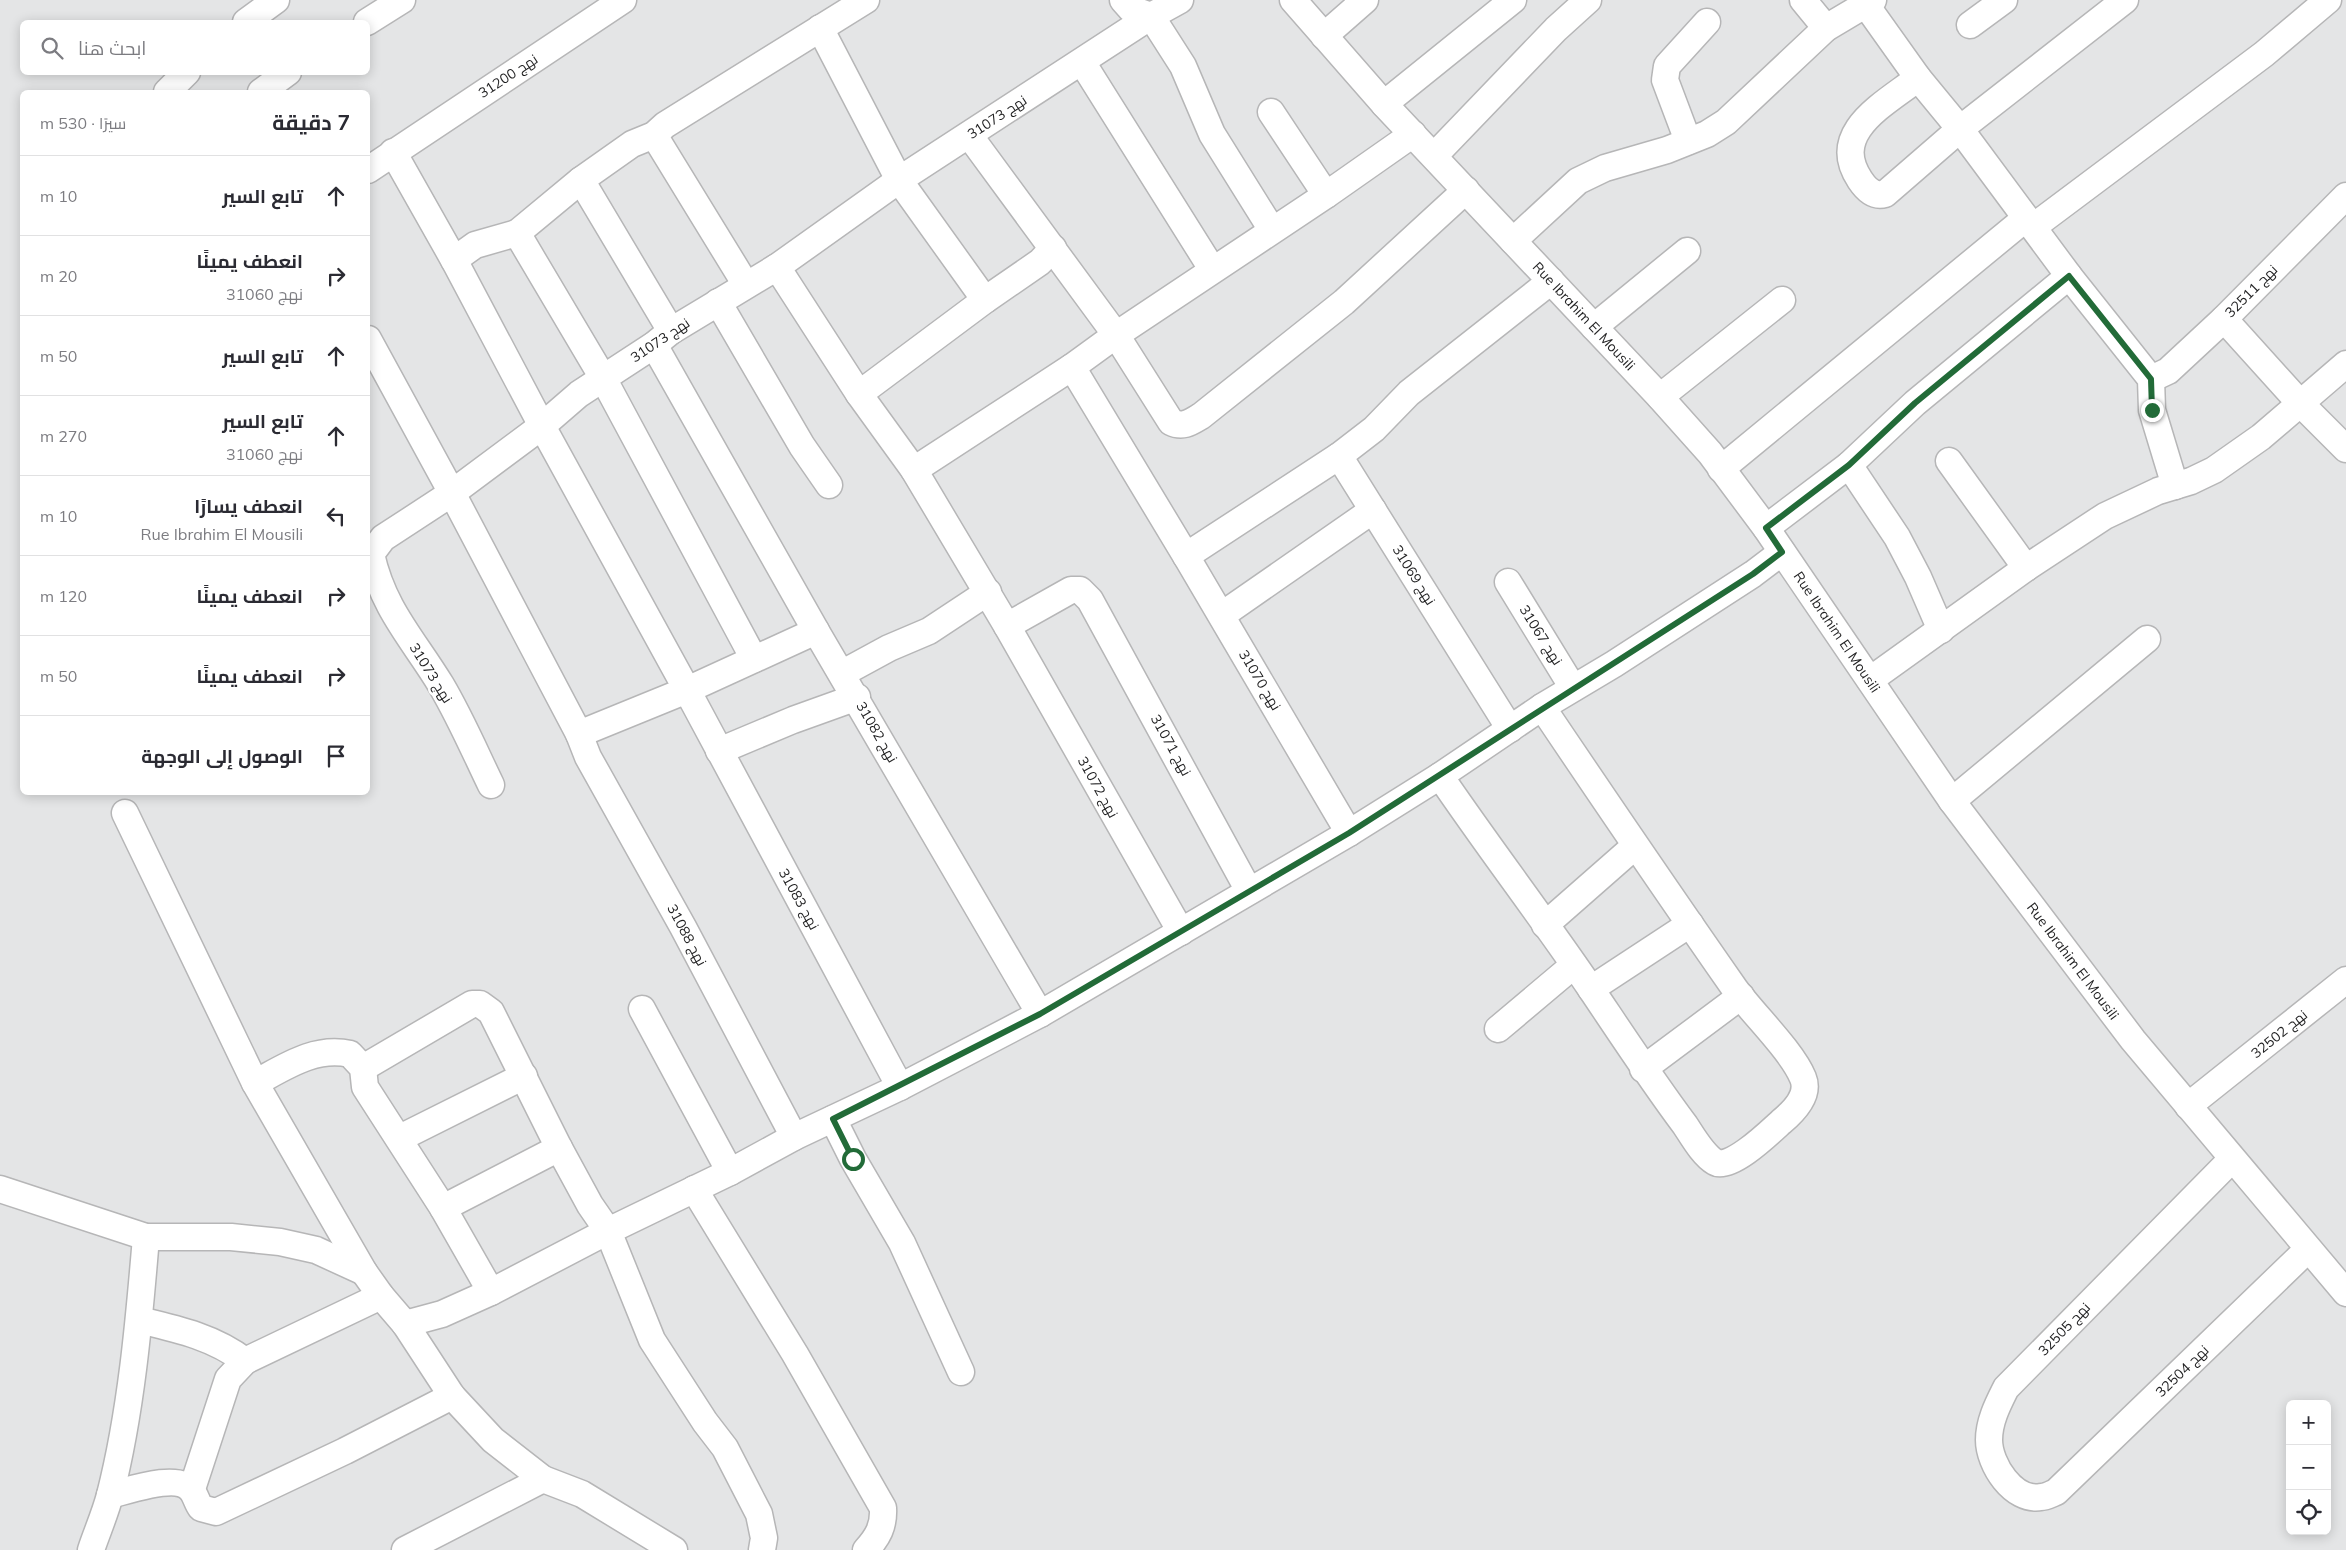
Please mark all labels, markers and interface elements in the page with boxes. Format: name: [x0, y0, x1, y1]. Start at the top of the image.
search box: [20, 20, 370, 75]
icon: search: [38, 34, 66, 62]
text: ابحث هنا: [78, 36, 146, 60]
street label: نهج 31200: [475, 50, 541, 102]
street label: نهج 31073: [964, 91, 1030, 143]
text: 7 دقيقة: [272, 109, 350, 135]
text: سيرًا · 530 m: [40, 113, 126, 133]
icon: ahead: [322, 182, 350, 210]
text: تابع السير: [222, 184, 303, 208]
text: 10 m: [40, 186, 77, 206]
text: انعطف يمينًا: [197, 249, 303, 273]
street label: Rue Ibrahim El Mousili: [1529, 258, 1639, 374]
street label: نهج 32511: [2221, 261, 2281, 321]
icon: right: [322, 262, 350, 290]
text: 20 m: [40, 266, 77, 286]
text: نهج 31060: [226, 284, 303, 304]
street label: نهج 31073: [627, 314, 693, 366]
icon: ahead: [322, 342, 350, 370]
text: تابع السير: [222, 344, 303, 368]
text: 50 m: [40, 346, 77, 366]
route end: [2141, 399, 2164, 422]
text: تابع السير: [222, 409, 303, 433]
icon: ahead: [322, 422, 350, 450]
text: 270 m: [40, 426, 87, 446]
text: نهج 31060: [226, 444, 303, 464]
text: انعطف يسارًا: [194, 494, 303, 518]
icon: left: [322, 502, 350, 530]
text: 10 m: [40, 506, 77, 526]
text: Rue Ibrahim El Mousili: [140, 524, 303, 544]
street label: نهج 31069: [1388, 542, 1440, 608]
street label: Rue Ibrahim El Mousili: [1790, 568, 1884, 696]
icon: right: [322, 582, 350, 610]
text: انعطف يمينًا: [197, 584, 303, 608]
text: 120 m: [40, 586, 87, 606]
street label: نهج 31067: [1515, 602, 1567, 668]
street label: نهج 31073: [405, 640, 457, 706]
street label: نهج 31070: [1235, 646, 1285, 714]
icon: right: [322, 662, 350, 690]
text: انعطف يمينًا: [197, 664, 303, 688]
text: 50 m: [40, 666, 77, 686]
street label: نهج 31082: [852, 698, 902, 766]
street label: نهج 31071: [1147, 711, 1195, 779]
icon: arrive: [322, 742, 350, 770]
text: الوصول إلى الوجهة: [141, 744, 303, 768]
street label: نهج 31072: [1074, 753, 1122, 821]
street label: نهج 31083: [775, 865, 823, 933]
street label: Rue Ibrahim El Mousili: [2023, 899, 2123, 1023]
street label: نهج 31088: [663, 901, 711, 969]
street label: نهج 32502: [2247, 1006, 2311, 1062]
route start: [842, 1148, 865, 1171]
street label: نهج 32505: [2034, 1298, 2094, 1360]
street label: نهج 32504: [2151, 1341, 2213, 1401]
map controls: [2286, 1400, 2331, 1535]
button: +: [2286, 1400, 2331, 1445]
button: −: [2286, 1445, 2331, 1490]
button: locate: [2286, 1490, 2331, 1535]

